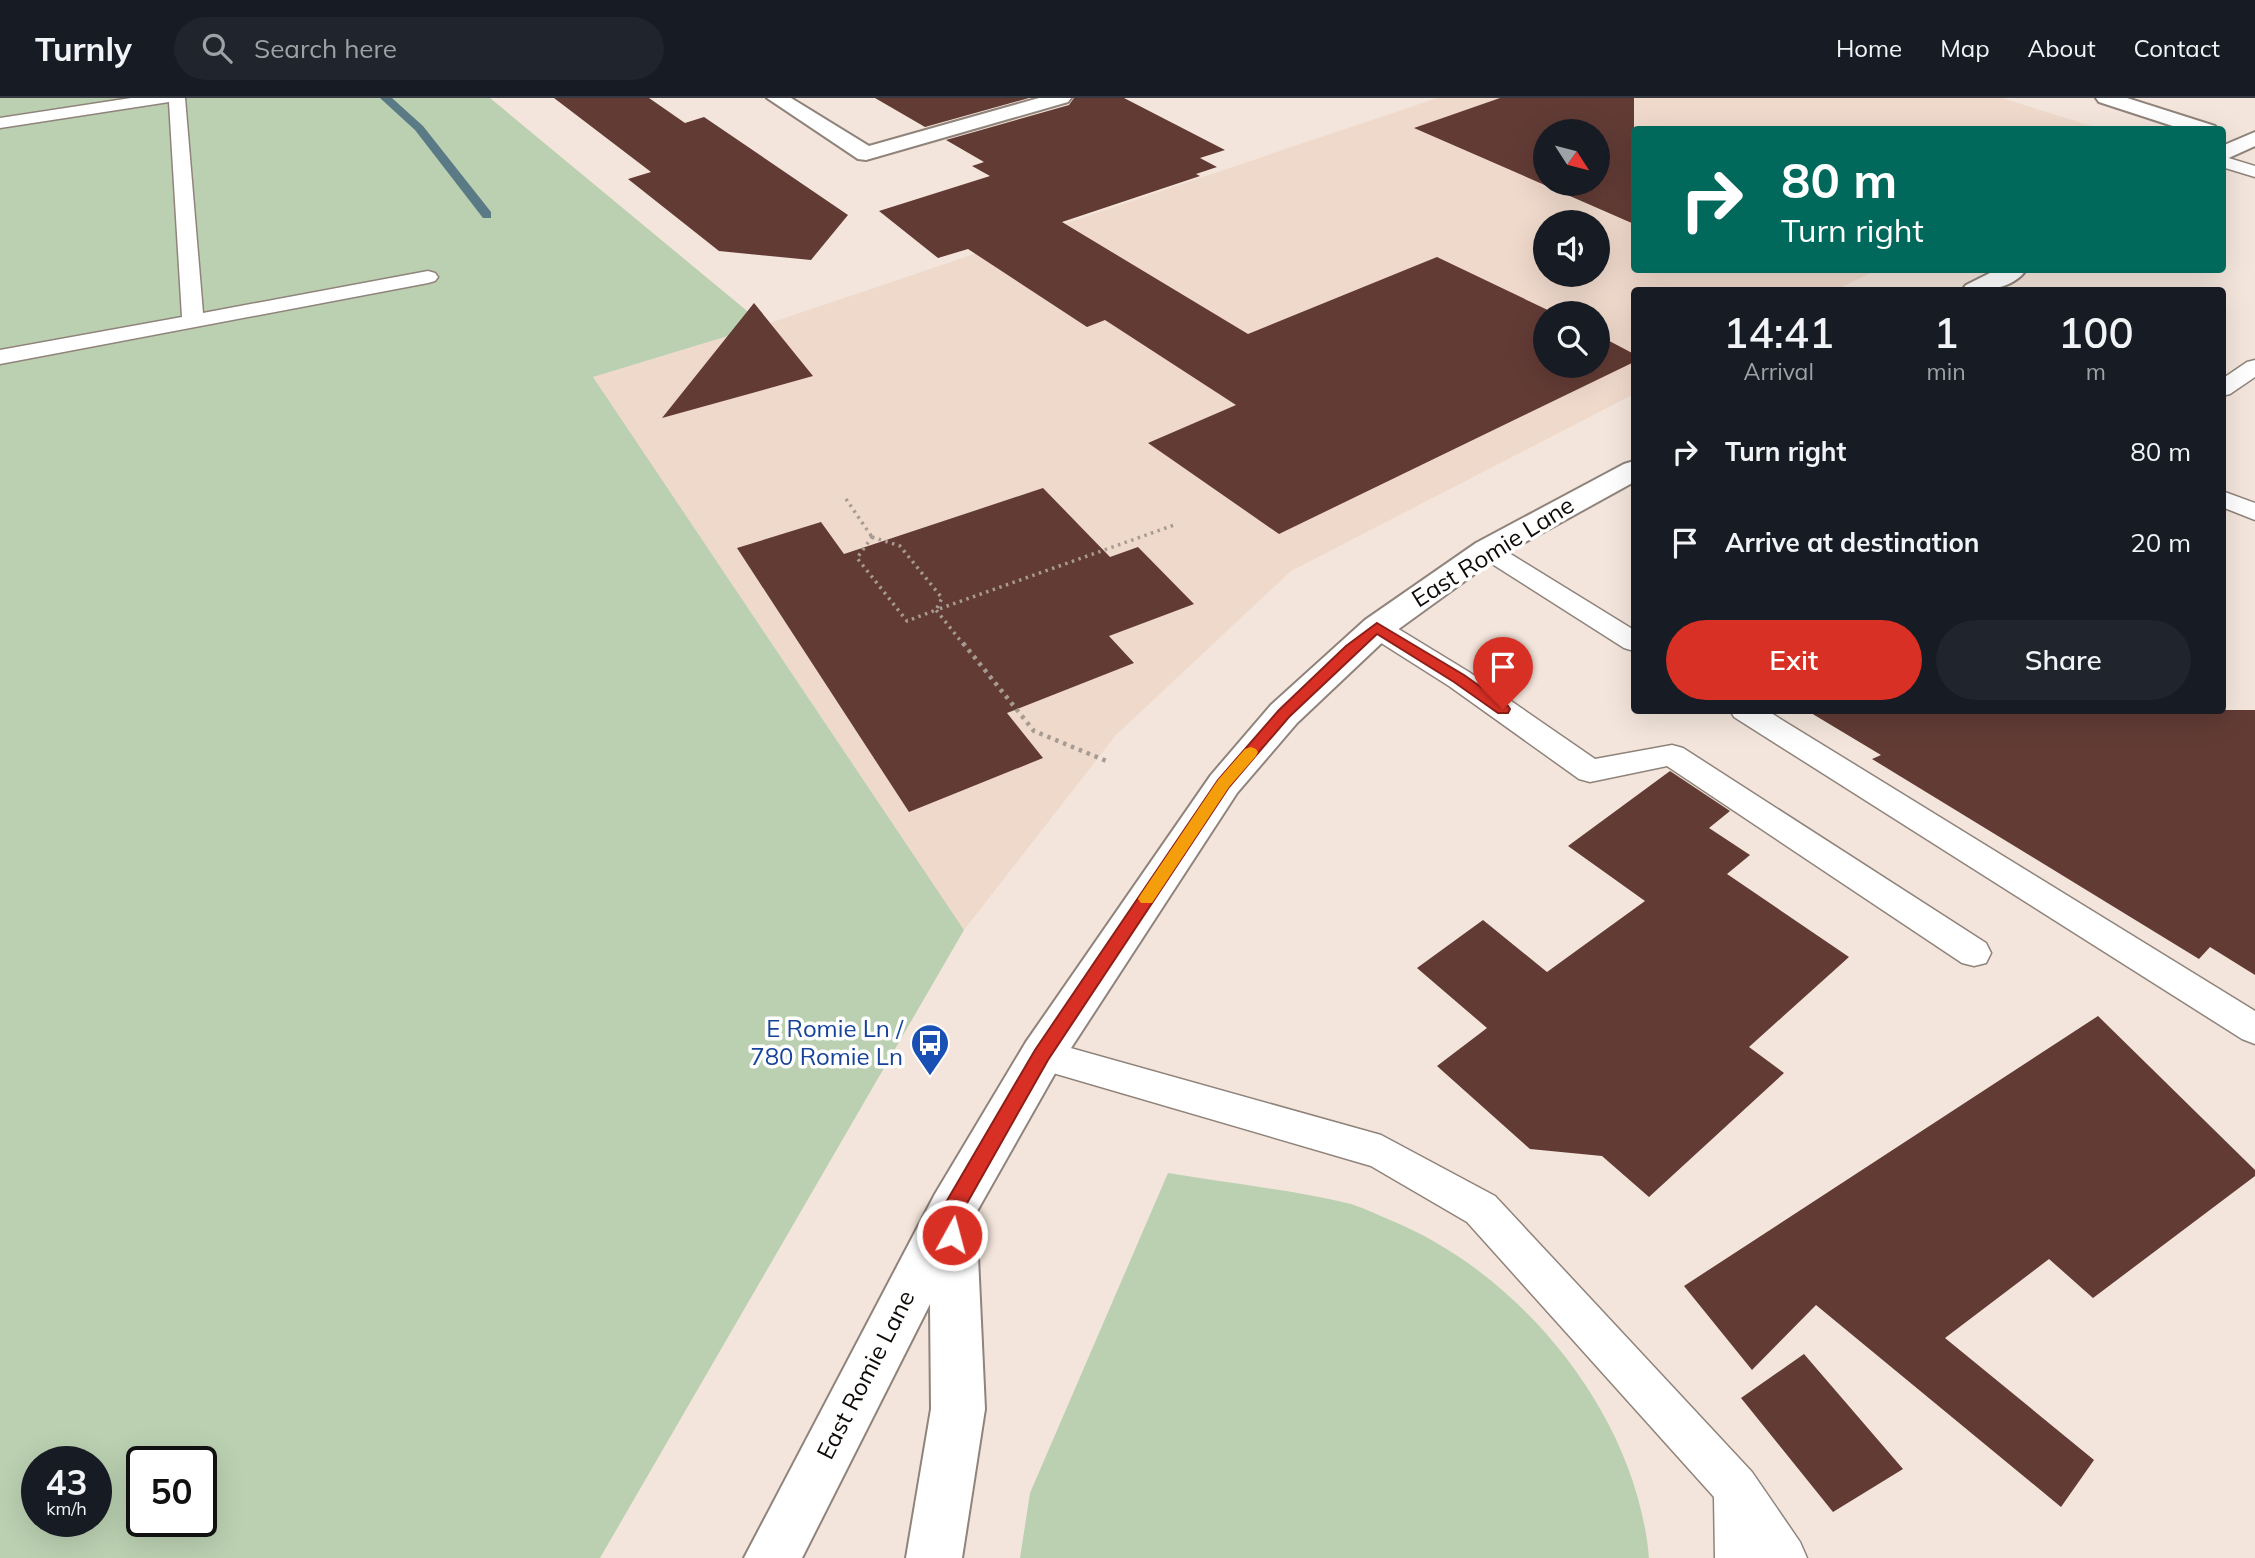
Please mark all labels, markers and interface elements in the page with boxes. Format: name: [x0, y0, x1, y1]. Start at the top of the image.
search box: [174, 17, 664, 80]
text: Turnly: [35, 28, 132, 69]
icon: search: [198, 29, 236, 67]
text: Search here: [254, 32, 397, 65]
text: Home: [1836, 33, 1902, 63]
text: Map: [1940, 33, 1990, 63]
text: About: [2028, 33, 2096, 63]
text: Contact: [2134, 33, 2220, 63]
north arrow: [1533, 119, 1610, 196]
map controls: [1533, 119, 1610, 378]
text: 80 m: [1781, 149, 1897, 210]
icon: right: [1666, 154, 1757, 245]
button: sound: [1533, 210, 1610, 287]
text: Turn right: [1781, 210, 1924, 250]
button: search: [1533, 301, 1610, 378]
text: 14:41: [1723, 306, 1834, 359]
text: 1: [1933, 306, 1959, 359]
text: 100: [2058, 306, 2134, 359]
text: Arrival: [1744, 357, 1814, 386]
text: min: [1926, 357, 1966, 386]
text: m: [2086, 357, 2106, 386]
icon: right: [1666, 433, 1704, 471]
text: Turn right: [1725, 435, 1846, 468]
text: 80 m: [2130, 435, 2191, 468]
street label: East Romie Lane: [1406, 489, 1579, 613]
icon: arrive: [1666, 524, 1704, 562]
text: Arrive at destination: [1725, 526, 1980, 559]
text: 20 m: [2130, 526, 2191, 559]
button: Exit: [1666, 620, 1922, 700]
button: Share: [1936, 620, 2191, 700]
pin: [1473, 637, 1533, 709]
icon: arrive: [1484, 648, 1522, 686]
place label: E Romie Ln / 780 Romie Ln: [750, 1013, 904, 1071]
bus stop icon: E Romie Ln / 780 Romie Ln: [909, 1022, 951, 1077]
position arrow: [915, 1198, 989, 1272]
street label: East Romie Lane: [810, 1285, 921, 1464]
speed limit sign: 50: [126, 1446, 217, 1537]
text: 43: [45, 1460, 88, 1504]
text: km/h: [46, 1497, 87, 1520]

